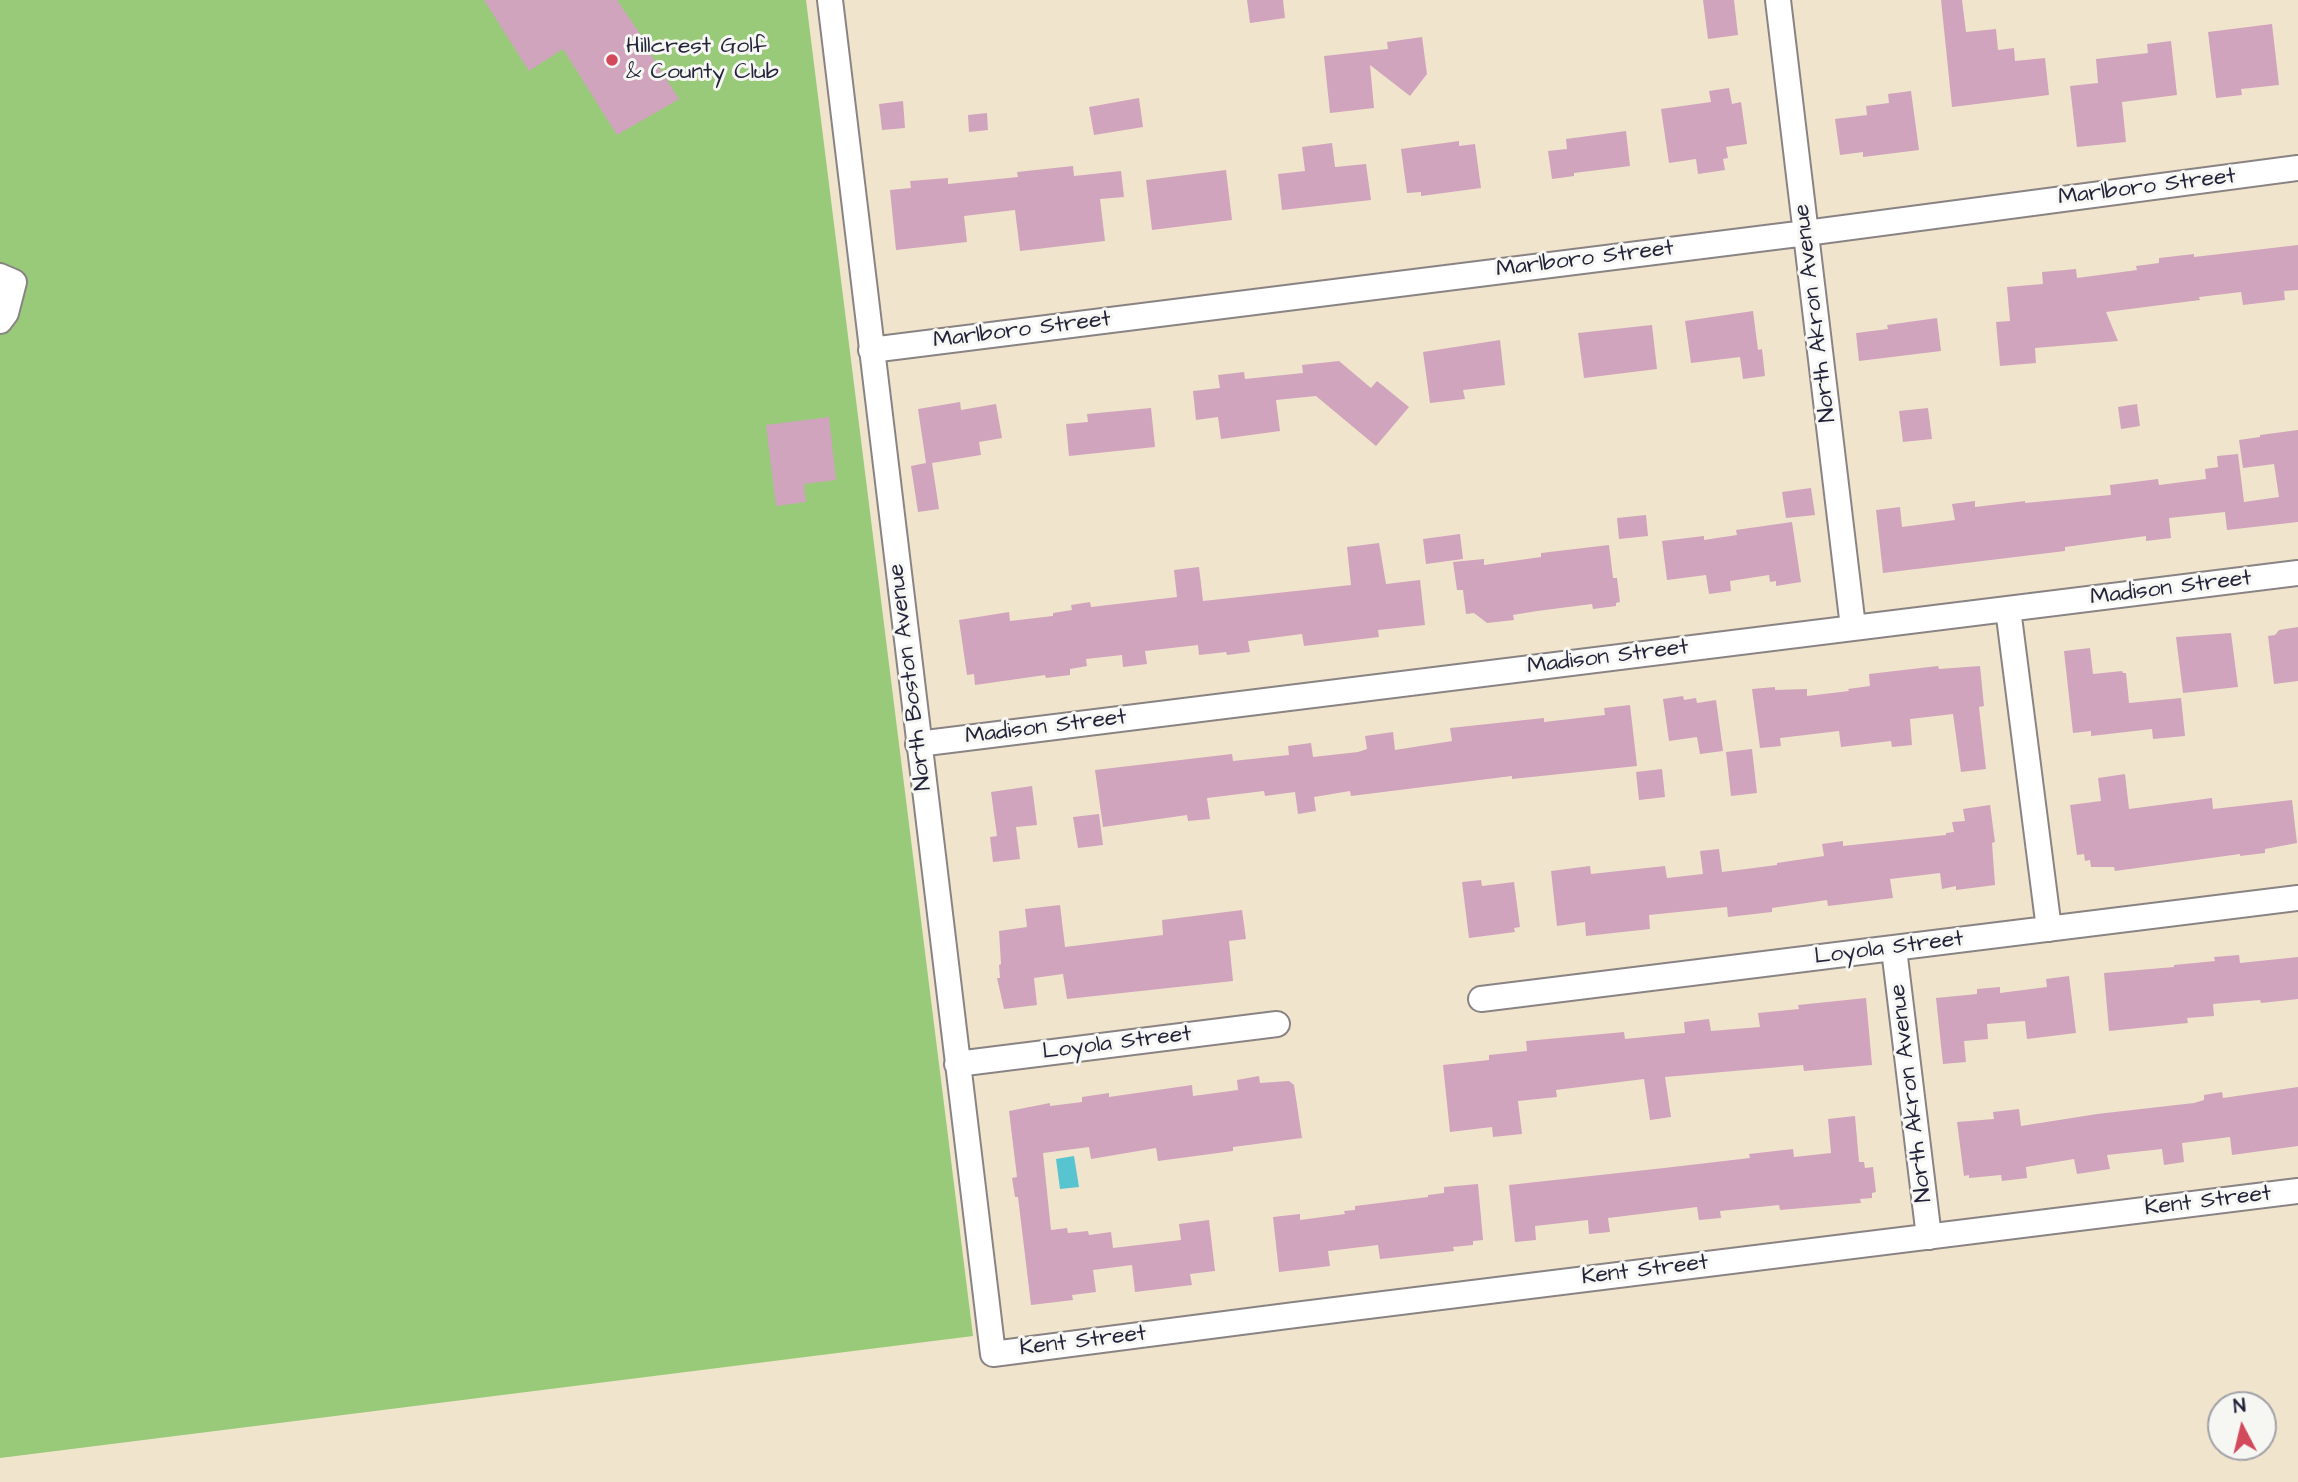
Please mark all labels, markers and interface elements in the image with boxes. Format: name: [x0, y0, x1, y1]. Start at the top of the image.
place label: Hillcrest Golf & County Club: [626, 33, 779, 87]
marker: Hillcrest Golf & County Club: [604, 52, 620, 68]
street label: Marlboro Street: [2057, 163, 2237, 213]
street label: North Akron Avenue: [1789, 202, 1843, 424]
street label: Marlboro Street: [1495, 235, 1675, 285]
street label: Marlboro Street: [932, 306, 1112, 356]
street label: North Boston Avenue: [883, 562, 939, 792]
street label: Madison Street: [2089, 565, 2253, 613]
street label: Madison Street: [1526, 634, 1690, 682]
street label: Madison Street: [964, 704, 1128, 752]
street label: Loyola Street: [1813, 926, 1965, 972]
street label: North Akron Avenue: [1885, 982, 1939, 1204]
street label: Loyola Street: [1041, 1021, 1193, 1067]
street label: Kent Street: [2143, 1181, 2273, 1223]
street label: Kent Street: [1580, 1250, 1710, 1292]
street label: Kent Street: [1018, 1321, 1148, 1363]
north arrow: [2207, 1391, 2277, 1461]
text: N: [2232, 1393, 2247, 1421]

